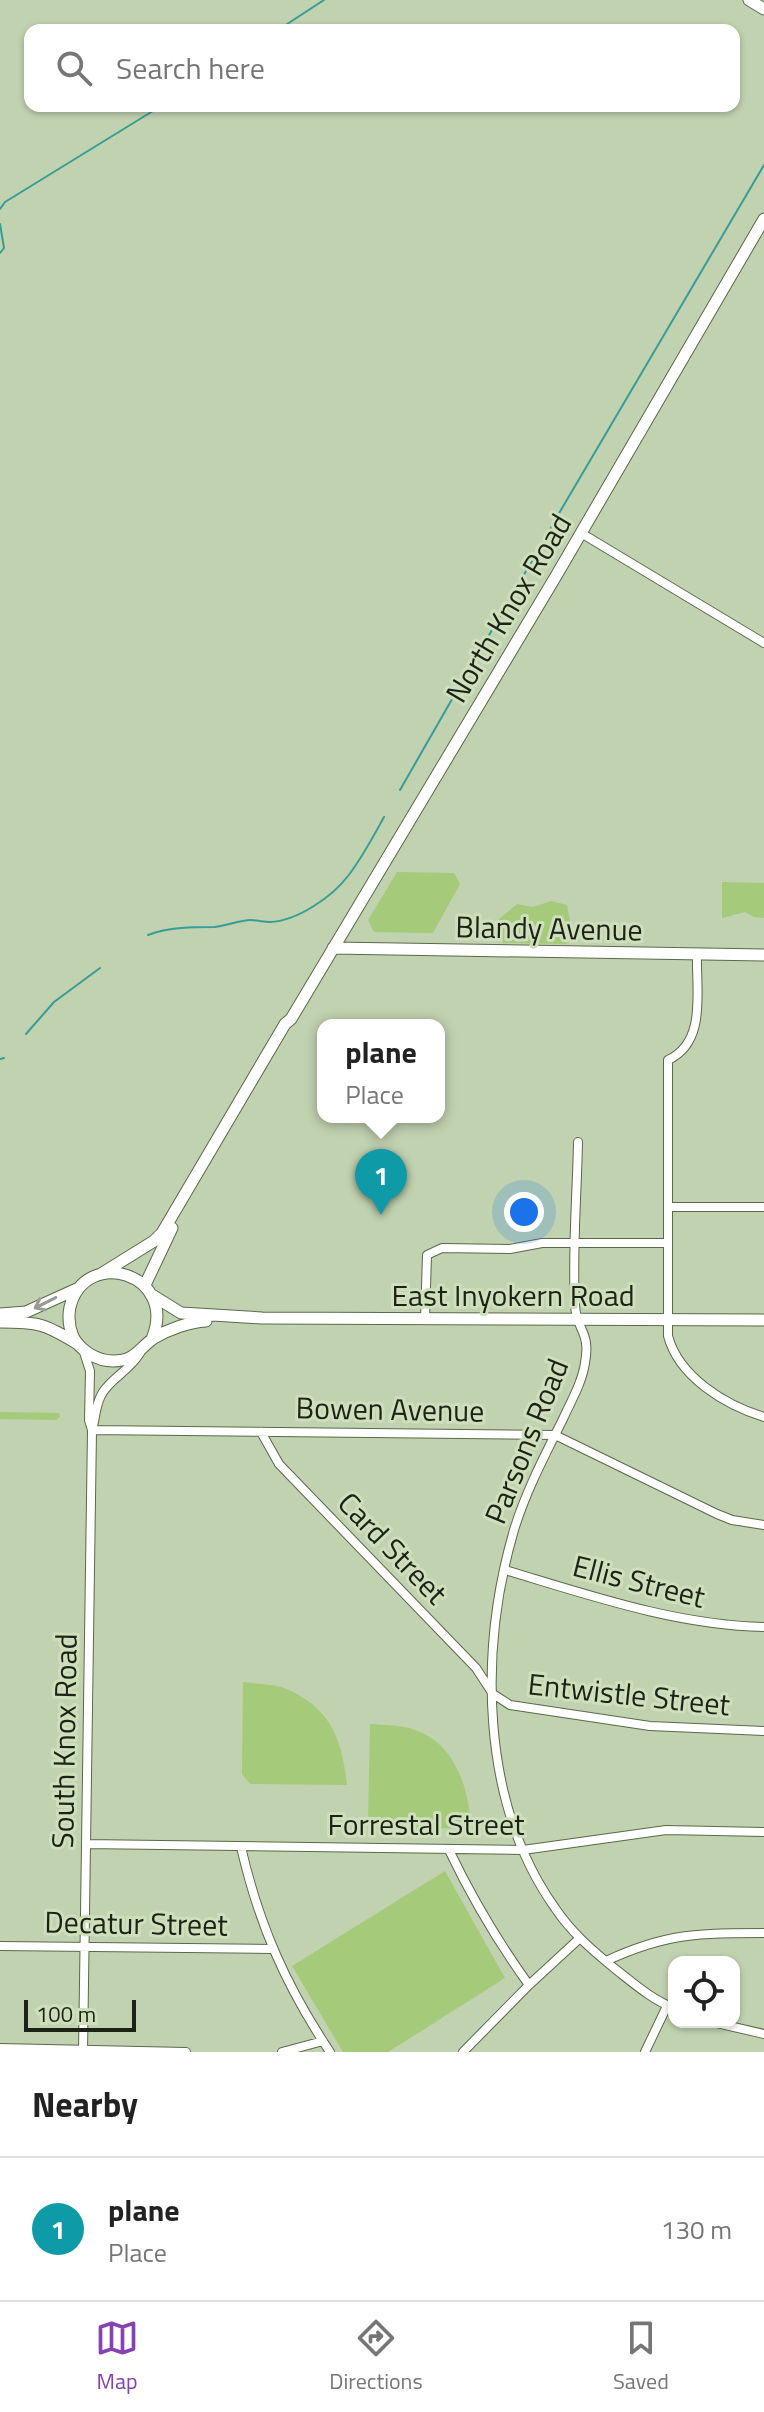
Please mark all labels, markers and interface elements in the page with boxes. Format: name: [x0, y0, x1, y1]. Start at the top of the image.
search box: [24, 24, 740, 112]
text: Search here: [116, 45, 265, 91]
icon: search: [52, 46, 96, 90]
street label: North Knox Road: [433, 505, 583, 711]
street label: Blandy Avenue: [455, 903, 643, 953]
popup: [317, 1019, 445, 1123]
text: plane: [345, 1029, 417, 1075]
text: Place: [345, 1075, 404, 1114]
pin: 1: [355, 1149, 407, 1215]
your location: [504, 1192, 544, 1232]
street label: East Inyokern Road: [391, 1272, 635, 1318]
one-way arrow: [33, 1295, 57, 1311]
street label: Parsons Road: [472, 1352, 580, 1530]
street label: Bowen Avenue: [295, 1384, 485, 1434]
street label: Card Street: [327, 1481, 459, 1615]
street label: Ellis Street: [568, 1542, 710, 1620]
street label: South Knox Road: [39, 1633, 89, 1849]
street label: Entwistle Street: [526, 1661, 733, 1728]
street label: Forrestal Street: [327, 1801, 525, 1847]
street label: Decatur Street: [44, 1898, 229, 1948]
map controls: [668, 1956, 740, 2028]
button: locate: [668, 1956, 740, 2028]
scale bar: [24, 1996, 136, 2032]
text: 100 m: [36, 1997, 96, 2031]
text: Nearby: [32, 2078, 138, 2130]
text: plane: [108, 2187, 180, 2233]
text: 1: [51, 2210, 65, 2249]
text: 130 m: [661, 2210, 732, 2249]
text: Place: [108, 2233, 167, 2272]
tab: Map: [95, 2316, 139, 2398]
tab: Directions: [329, 2316, 423, 2398]
tab: Saved: [613, 2316, 669, 2398]

